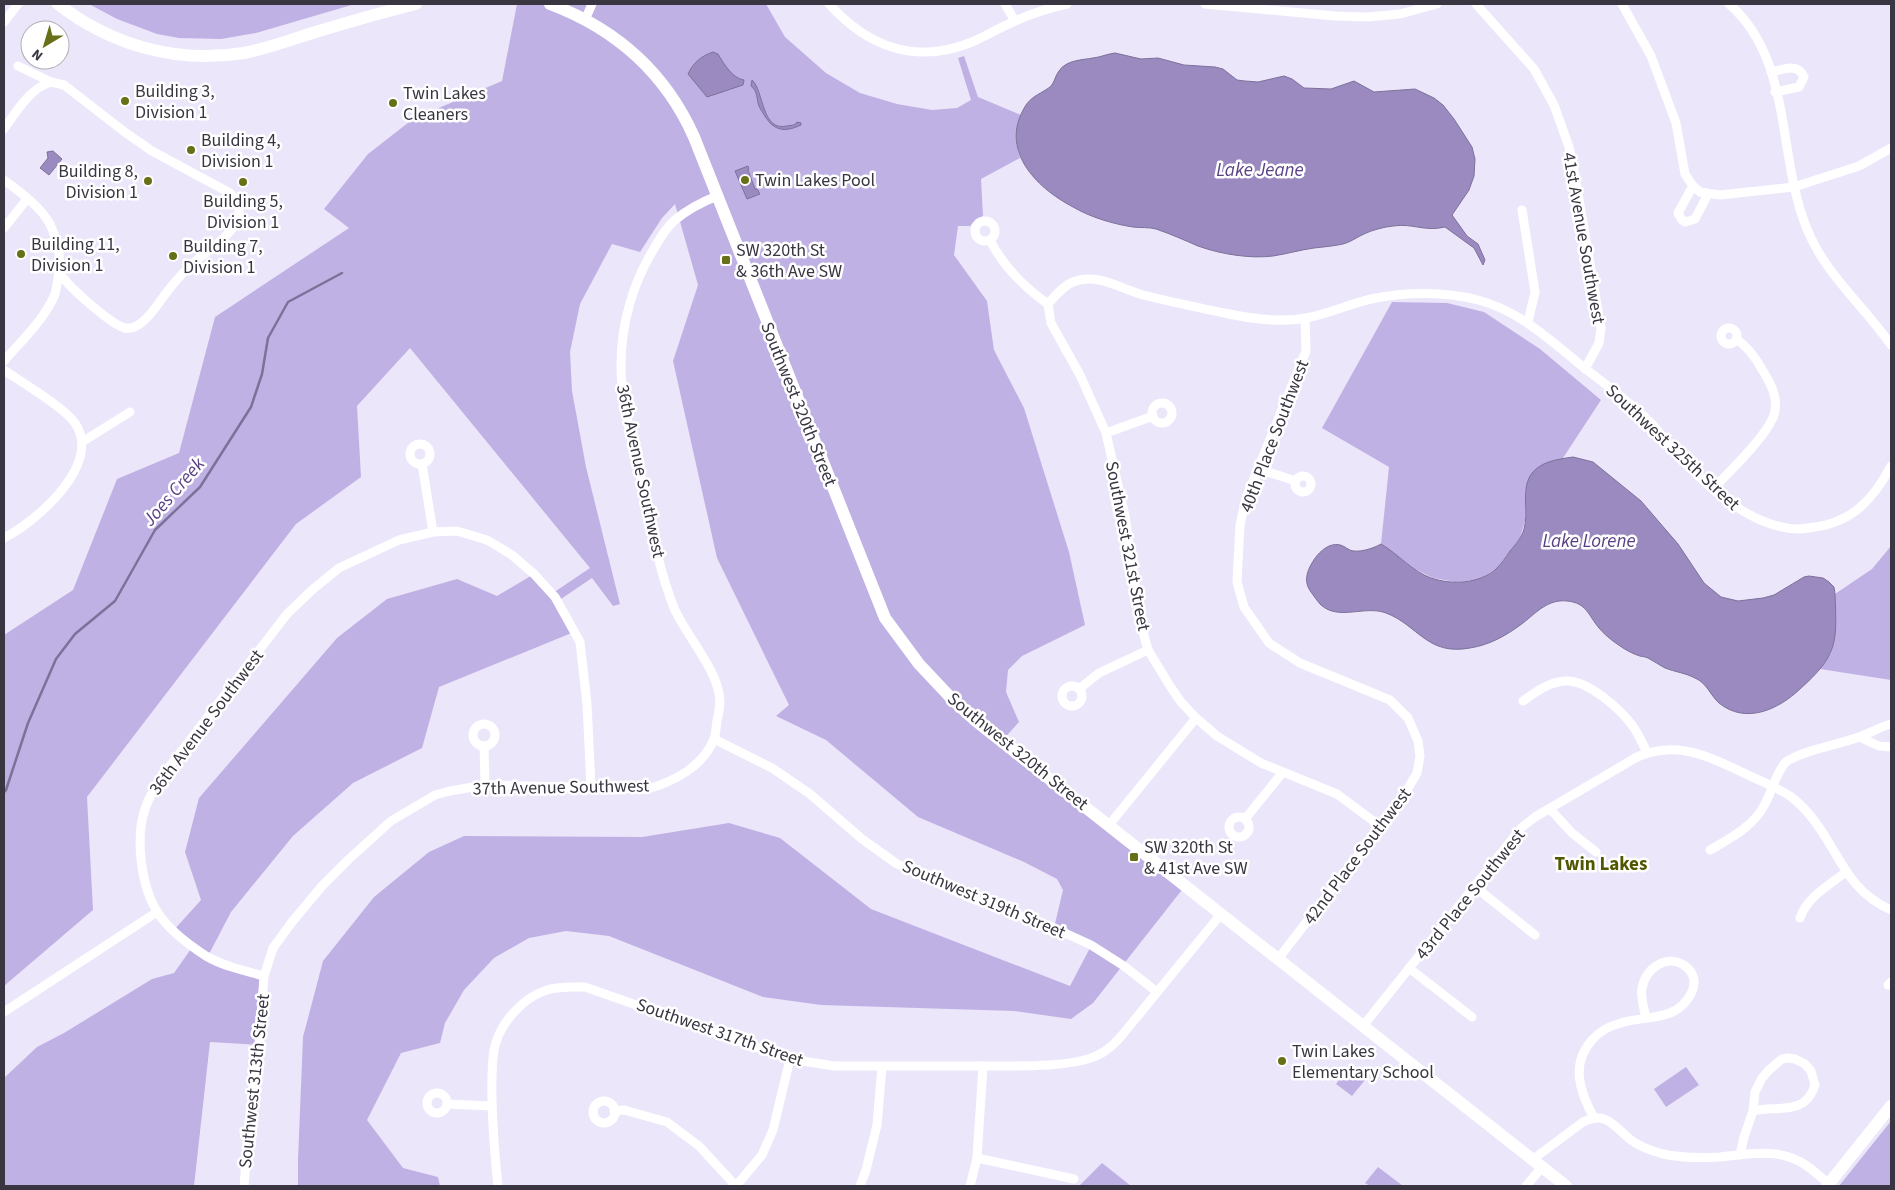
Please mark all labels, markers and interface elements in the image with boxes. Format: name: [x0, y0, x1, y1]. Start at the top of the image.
north arrow: [20, 20, 70, 70]
text: N: [28, 44, 47, 65]
place label: Building 3, Division 1: [135, 79, 215, 125]
place label: Twin Lakes Cleaners: [403, 81, 486, 127]
marker: Building 3, Division 1: [119, 95, 131, 107]
marker: Twin Lakes Cleaners: [387, 97, 399, 109]
place label: Building 4, Division 1: [201, 128, 281, 174]
marker: Building 4, Division 1: [185, 144, 197, 156]
street label: 41st Avenue Southwest: [1556, 150, 1611, 326]
water label: Lake Jeane: [1216, 157, 1304, 184]
place label: Building 8, Division 1: [58, 159, 138, 205]
place label: Twin Lakes Pool: [755, 168, 875, 193]
marker: Twin Lakes Pool: [739, 174, 751, 186]
marker: Building 8, Division 1: [142, 175, 154, 187]
marker: Building 5, Division 1: [237, 176, 249, 188]
place label: Building 5, Division 1: [203, 189, 283, 235]
place label: Building 11, Division 1: [31, 232, 120, 278]
place label: Building 7, Division 1: [183, 234, 263, 280]
place label: SW 320th St & 36th Ave SW: [736, 238, 842, 284]
marker: Building 11, Division 1: [15, 248, 27, 260]
marker: Building 7, Division 1: [167, 250, 179, 262]
marker: SW 320th St & 36th Ave SW: [720, 254, 732, 266]
street label: Southwest 320th Street: [754, 318, 843, 490]
street label: 40th Place Southwest: [1234, 356, 1315, 516]
street label: Southwest 325th Street: [1600, 379, 1745, 516]
street label: 36th Avenue Southwest: [610, 382, 671, 560]
water label: Joes Creek: [136, 451, 212, 533]
street label: Southwest 321st Street: [1099, 459, 1156, 633]
water label: Lake Lorene: [1542, 528, 1636, 555]
street label: 36th Avenue Southwest: [143, 644, 270, 800]
street label: Southwest 320th Street: [942, 687, 1094, 816]
street label: 37th Avenue Southwest: [473, 773, 649, 802]
street label: 42nd Place Southwest: [1298, 783, 1417, 930]
street label: 43rd Place Southwest: [1410, 824, 1531, 965]
place label: SW 320th St & 41st Ave SW: [1144, 835, 1248, 881]
marker: SW 320th St & 41st Ave SW: [1128, 851, 1140, 863]
district label: Twin Lakes: [1555, 851, 1647, 878]
street label: Southwest 319th Street: [898, 854, 1069, 945]
street label: Southwest 317th Street: [633, 992, 807, 1073]
street label: Southwest 313th Street: [233, 993, 276, 1169]
place label: Twin Lakes Elementary School: [1292, 1039, 1434, 1085]
marker: Twin Lakes Elementary School: [1276, 1055, 1288, 1067]

